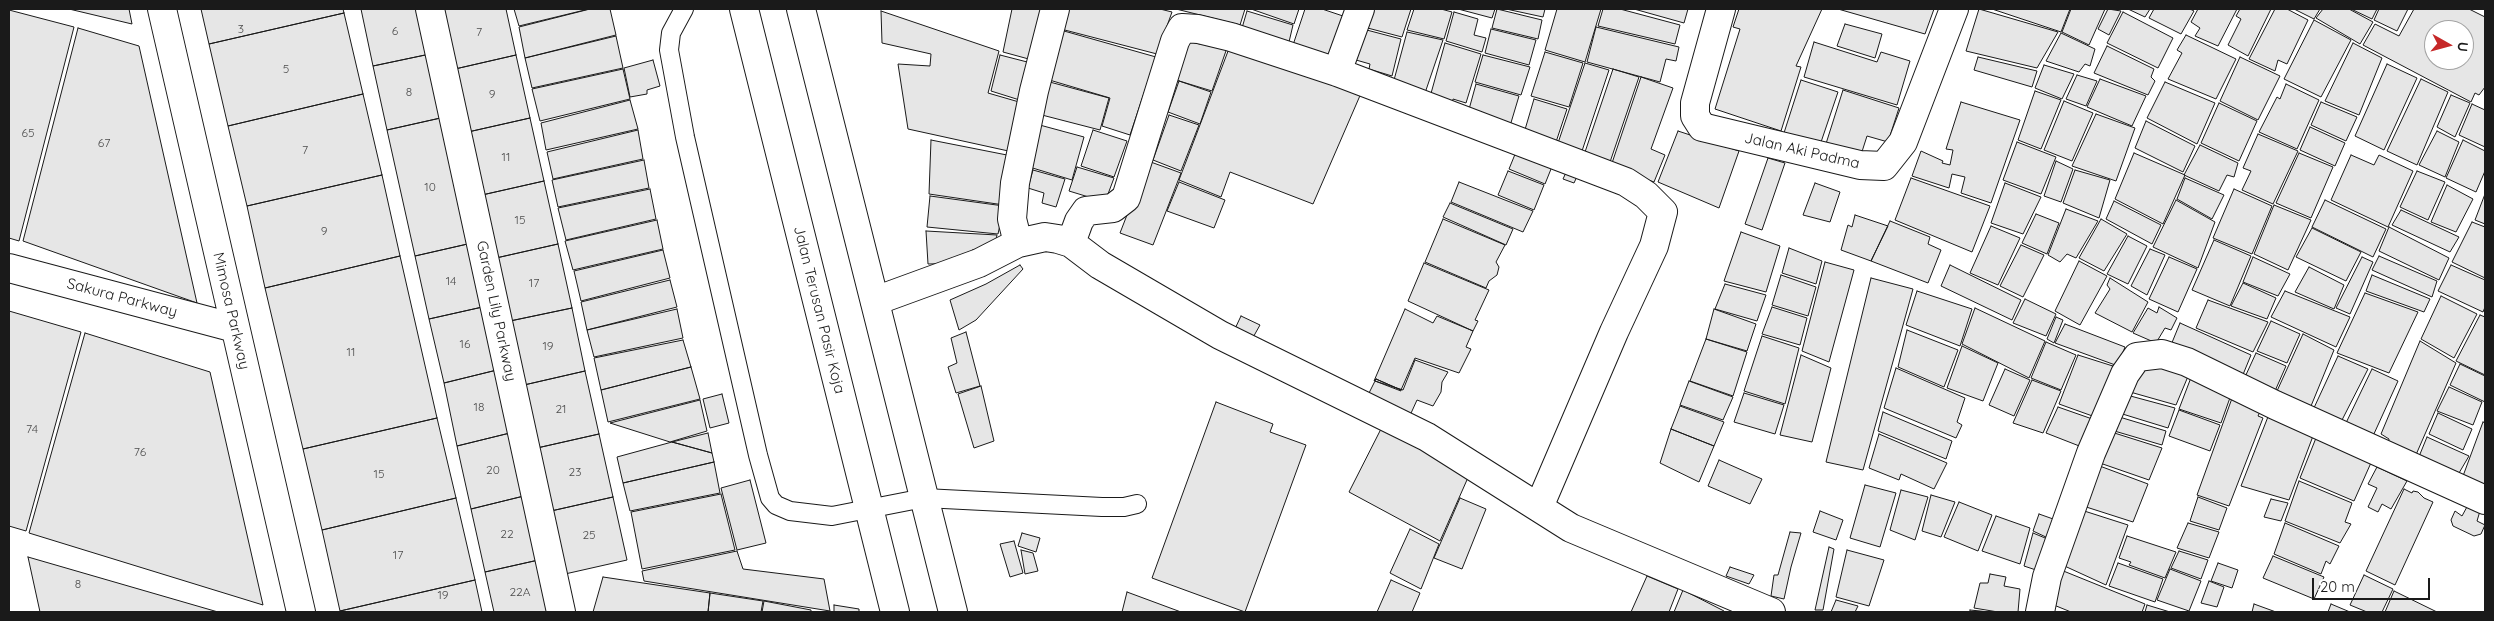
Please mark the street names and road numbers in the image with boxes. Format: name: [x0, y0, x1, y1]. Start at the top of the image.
street label: Jalan Aki Padma: [1743, 129, 1861, 173]
street label: Jalan Terusan Pasir Koja: [789, 224, 849, 396]
street label: Garden Lily Parkway: [472, 239, 520, 383]
street label: Mimosa Parkway: [209, 251, 253, 371]
street label: Sakura Parkway: [65, 275, 179, 321]

